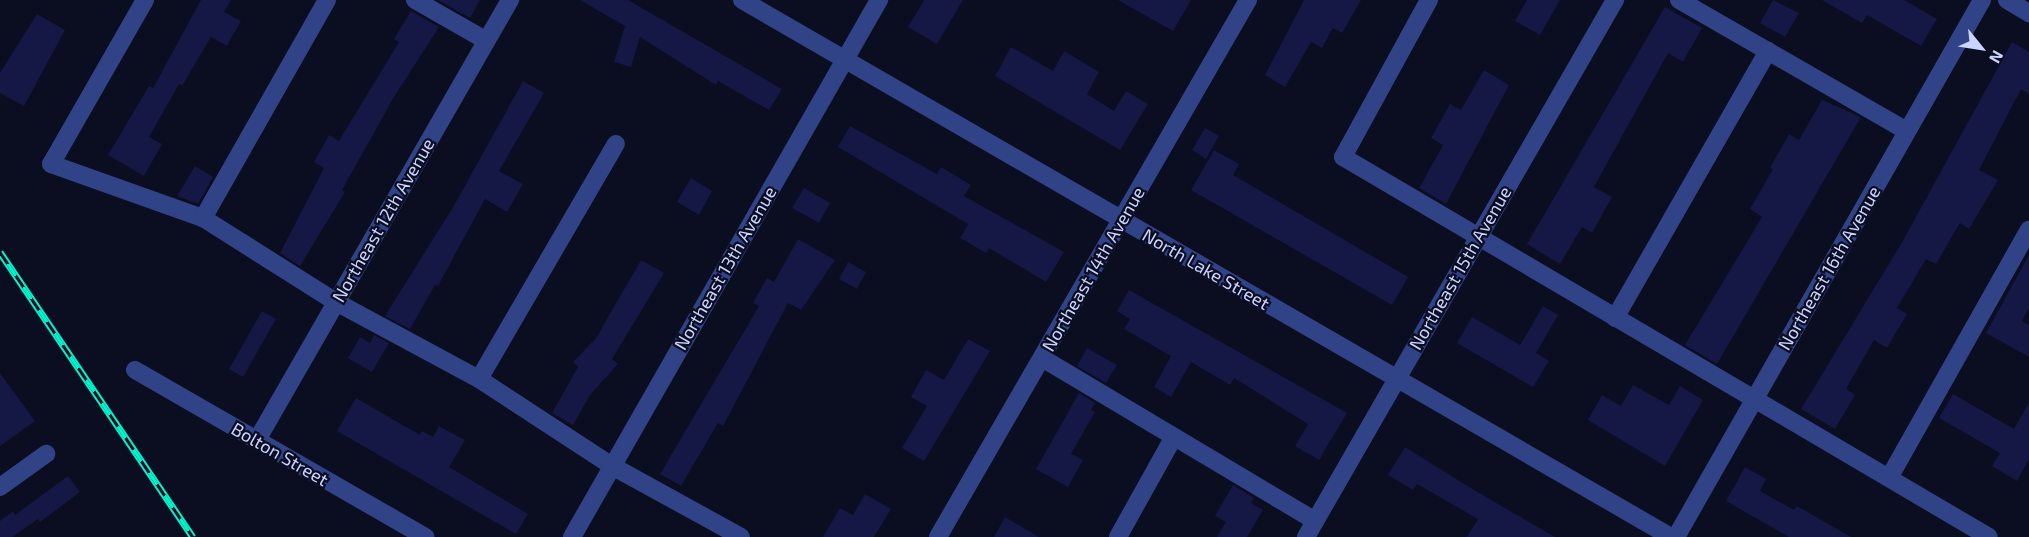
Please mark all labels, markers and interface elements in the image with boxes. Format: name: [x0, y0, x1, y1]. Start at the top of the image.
north arrow: [1951, 18, 2011, 78]
text: N: [1986, 47, 2008, 67]
street label: Northeast 12th Avenue: [327, 134, 439, 306]
street label: Northeast 13th Avenue: [669, 182, 781, 354]
street label: Northeast 15th Avenue: [1404, 182, 1516, 354]
street label: Northeast 16th Avenue: [1773, 182, 1885, 354]
street label: Northeast 14th Avenue: [1037, 183, 1149, 355]
street label: North Lake Street: [1139, 224, 1273, 314]
street label: Bolton Street: [228, 418, 332, 490]

